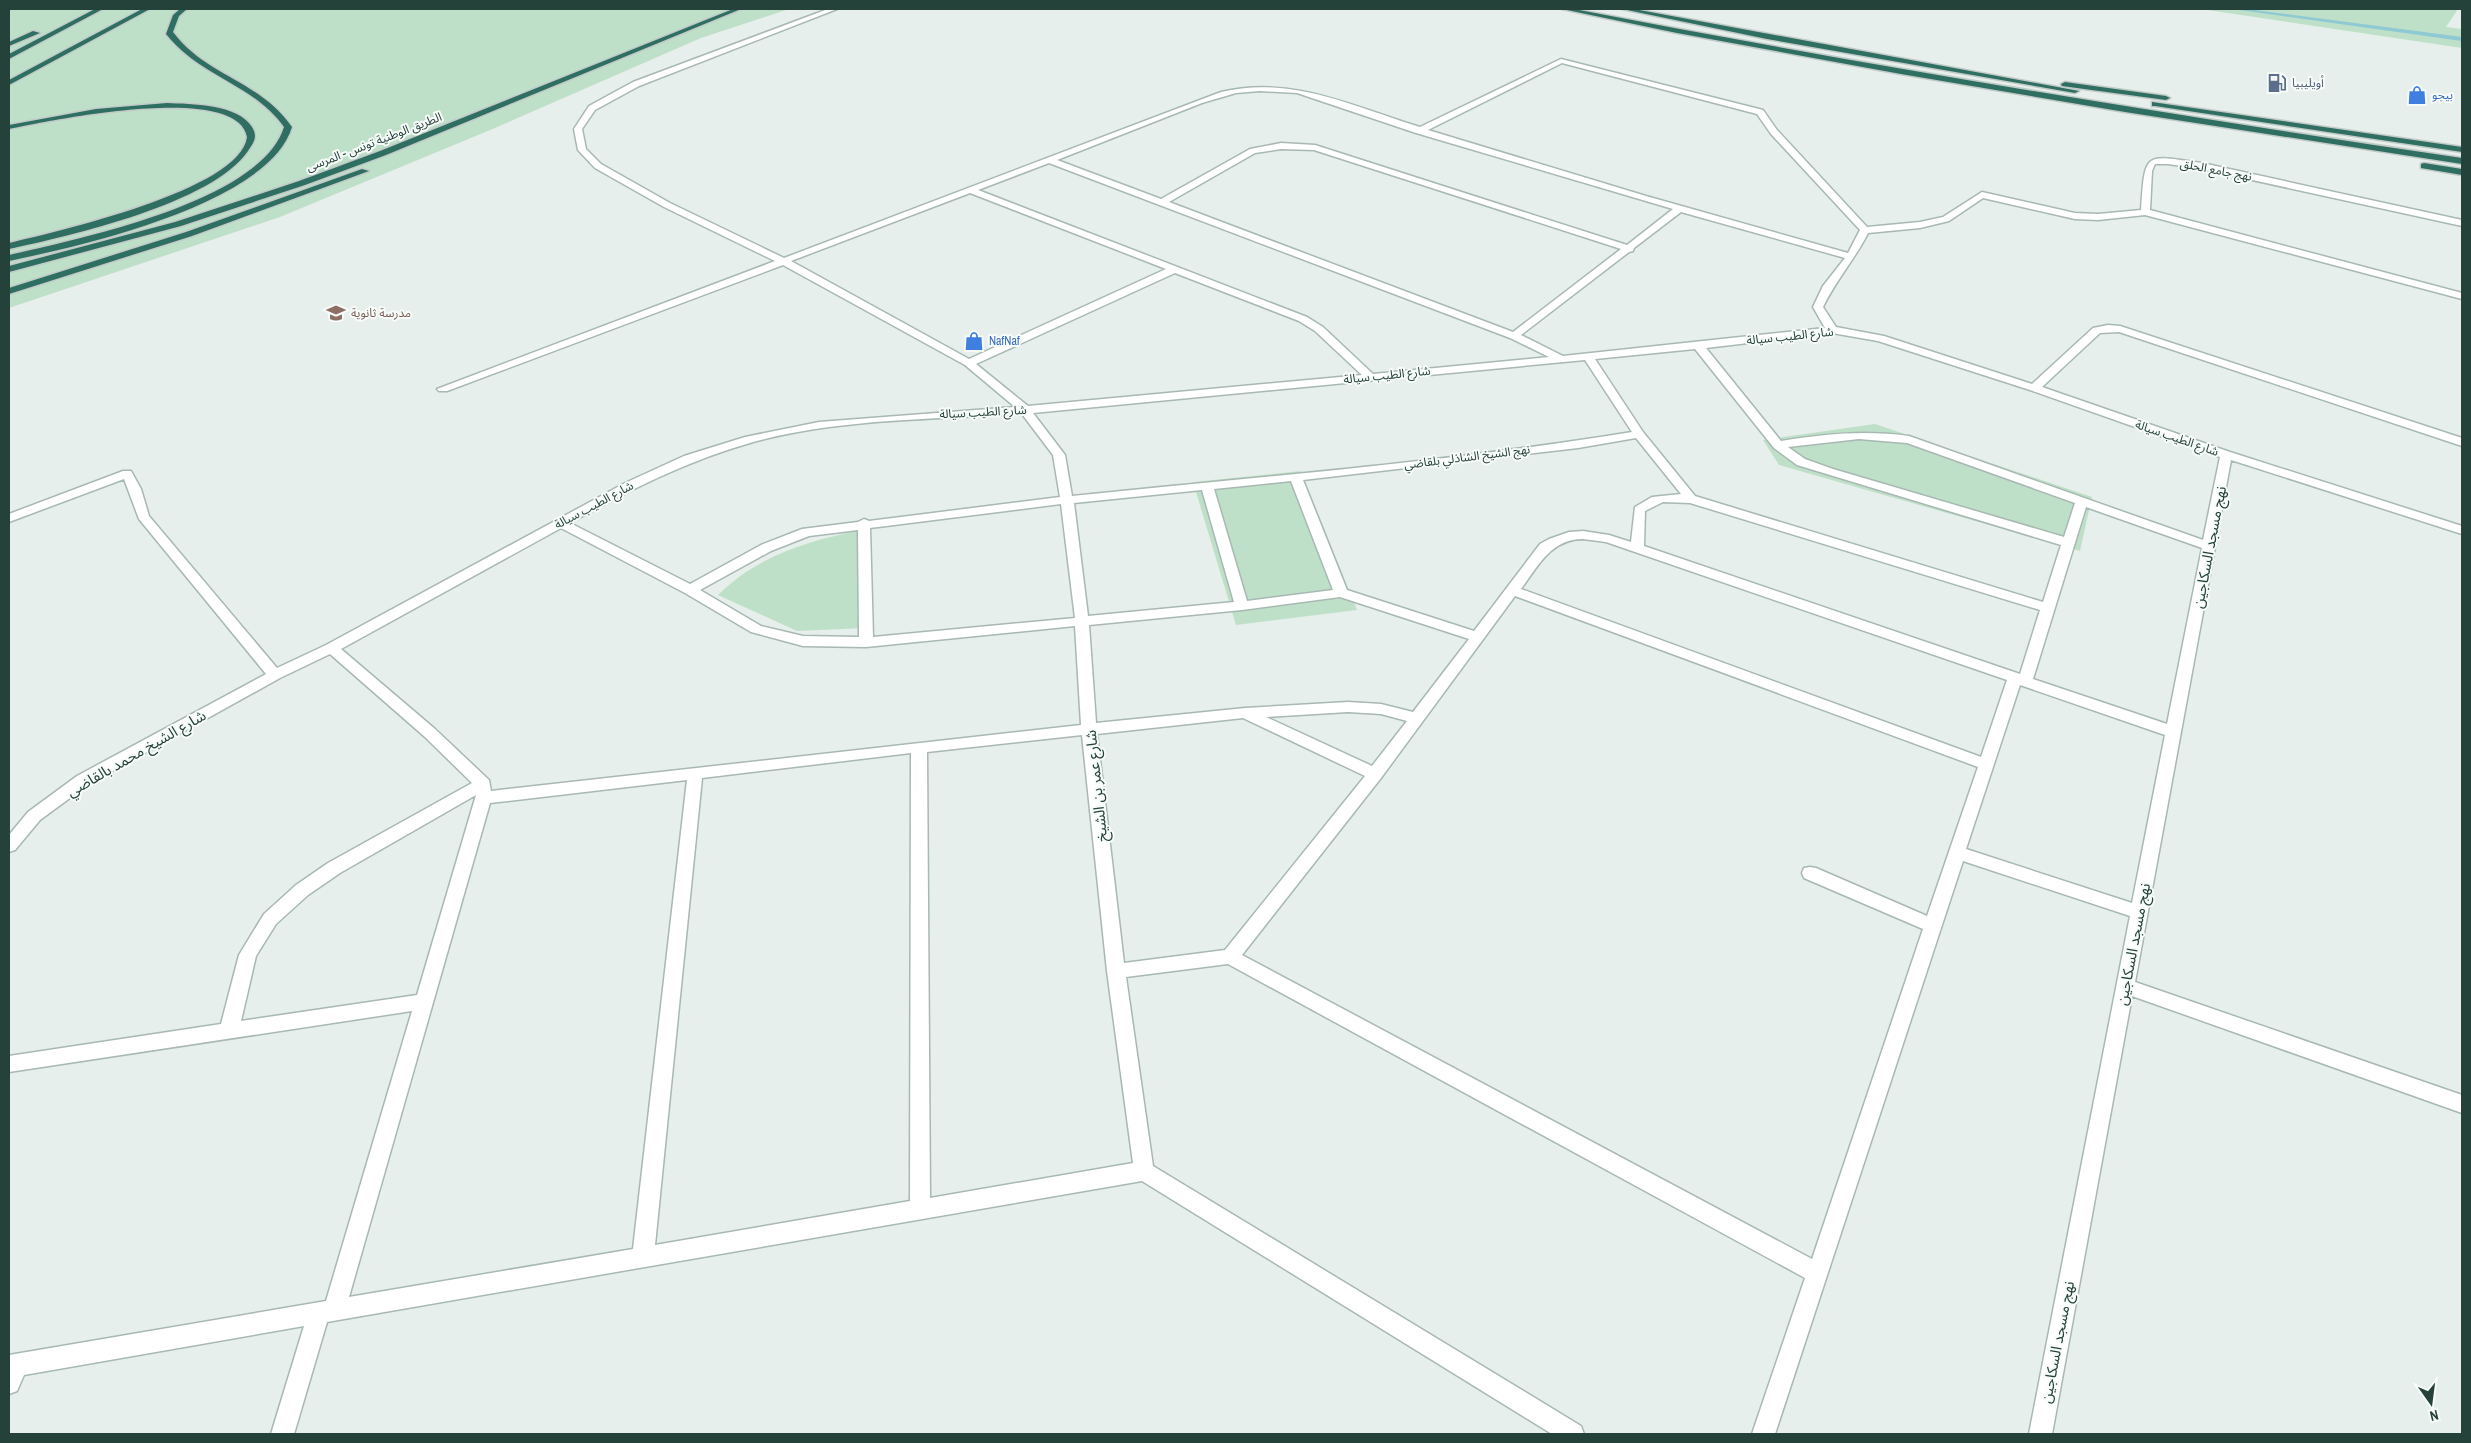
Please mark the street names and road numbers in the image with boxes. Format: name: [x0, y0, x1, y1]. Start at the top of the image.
street label: الطريق الوطنية تونس - المرسى: [304, 109, 444, 175]
street label: نهج جامع الحلق: [2179, 155, 2253, 186]
street label: شارع الطيب سيالة: [1746, 323, 1834, 350]
street label: شارع الطيب سيالة: [1343, 362, 1431, 389]
street label: شارع الطيب سيالة: [939, 402, 1027, 423]
street label: شارع الطيب سيالة: [2133, 416, 2221, 461]
street label: نهج الشيخ الشاذلي بلقاضي: [1403, 441, 1531, 474]
street label: شارع الطيب سيالة: [552, 477, 637, 533]
street label: نهج مسجد السكاجين: [2187, 484, 2233, 610]
street label: شارع الشيخ محمد بالقاضي: [62, 704, 211, 803]
street label: شارع عمر بن الشيخ: [1080, 729, 1114, 843]
street label: نهج مسجد السكاجين: [2111, 881, 2157, 1007]
street label: نهج مسجد السكاجين: [2035, 1279, 2081, 1405]

